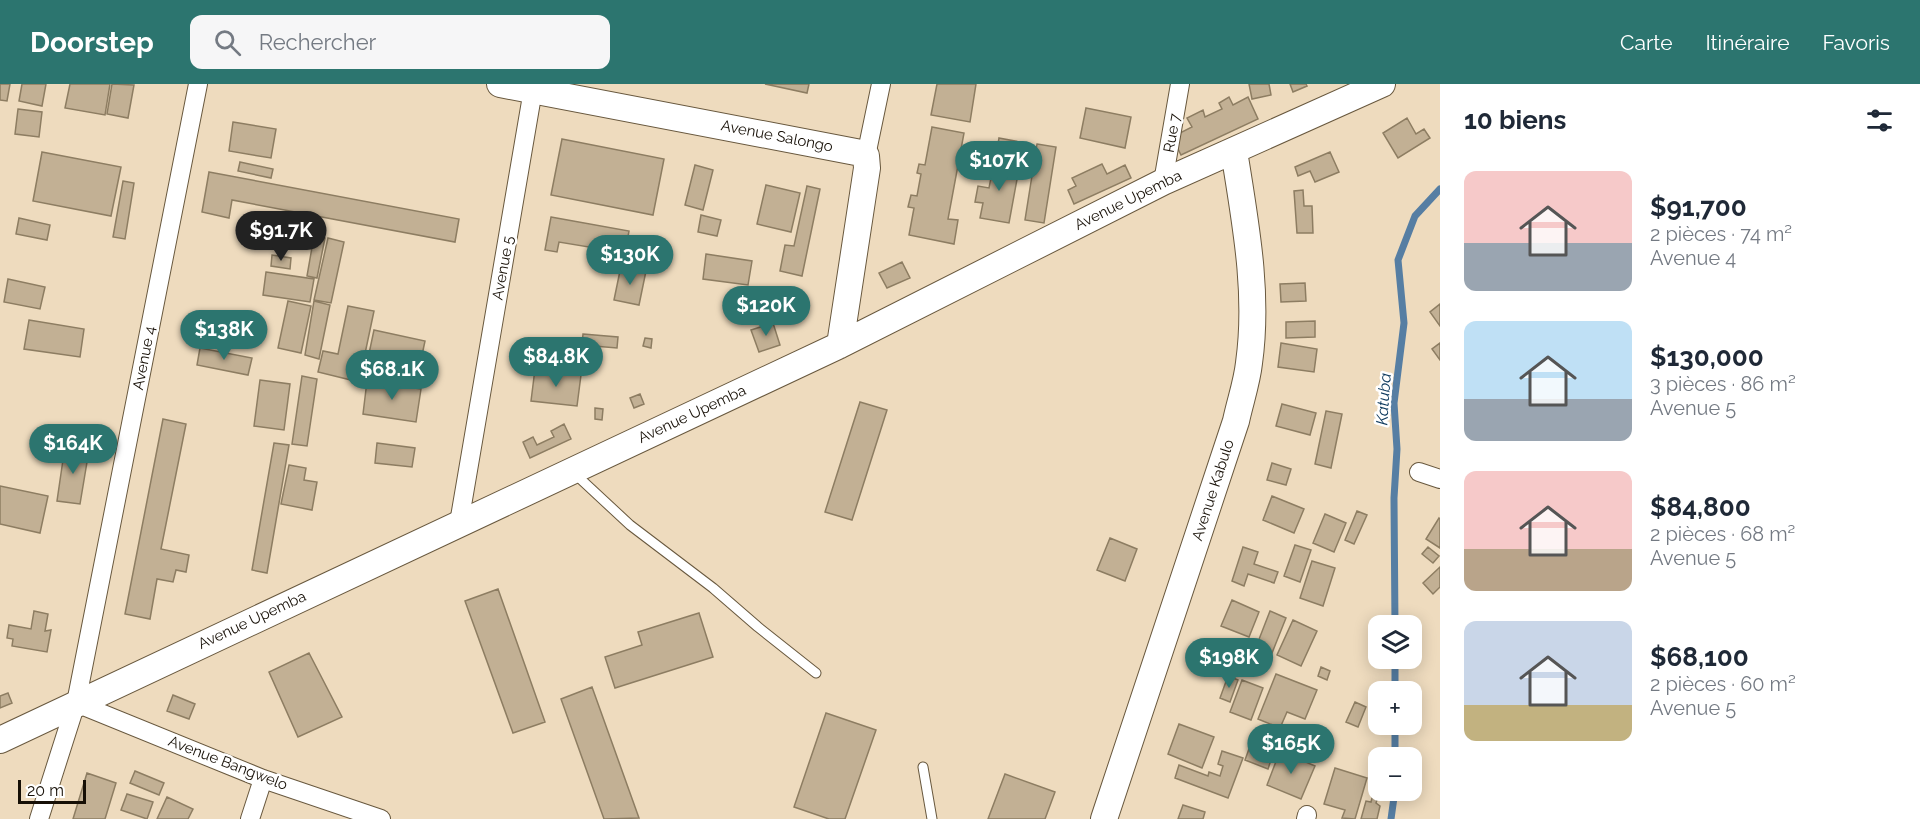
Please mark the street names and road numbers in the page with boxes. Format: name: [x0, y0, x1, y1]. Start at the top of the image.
street label: Rue 7: [1160, 112, 1184, 154]
street label: Avenue Salongo: [719, 116, 835, 156]
street label: Avenue Upemba: [1071, 166, 1185, 234]
street label: Avenue 5: [489, 235, 517, 301]
street label: Avenue 4: [129, 325, 159, 391]
street label: Avenue Upemba: [635, 381, 749, 447]
street label: Avenue Kabulo: [1188, 437, 1238, 543]
street label: Avenue Upemba: [195, 587, 309, 653]
street label: Avenue Bangwelo: [166, 732, 290, 794]

